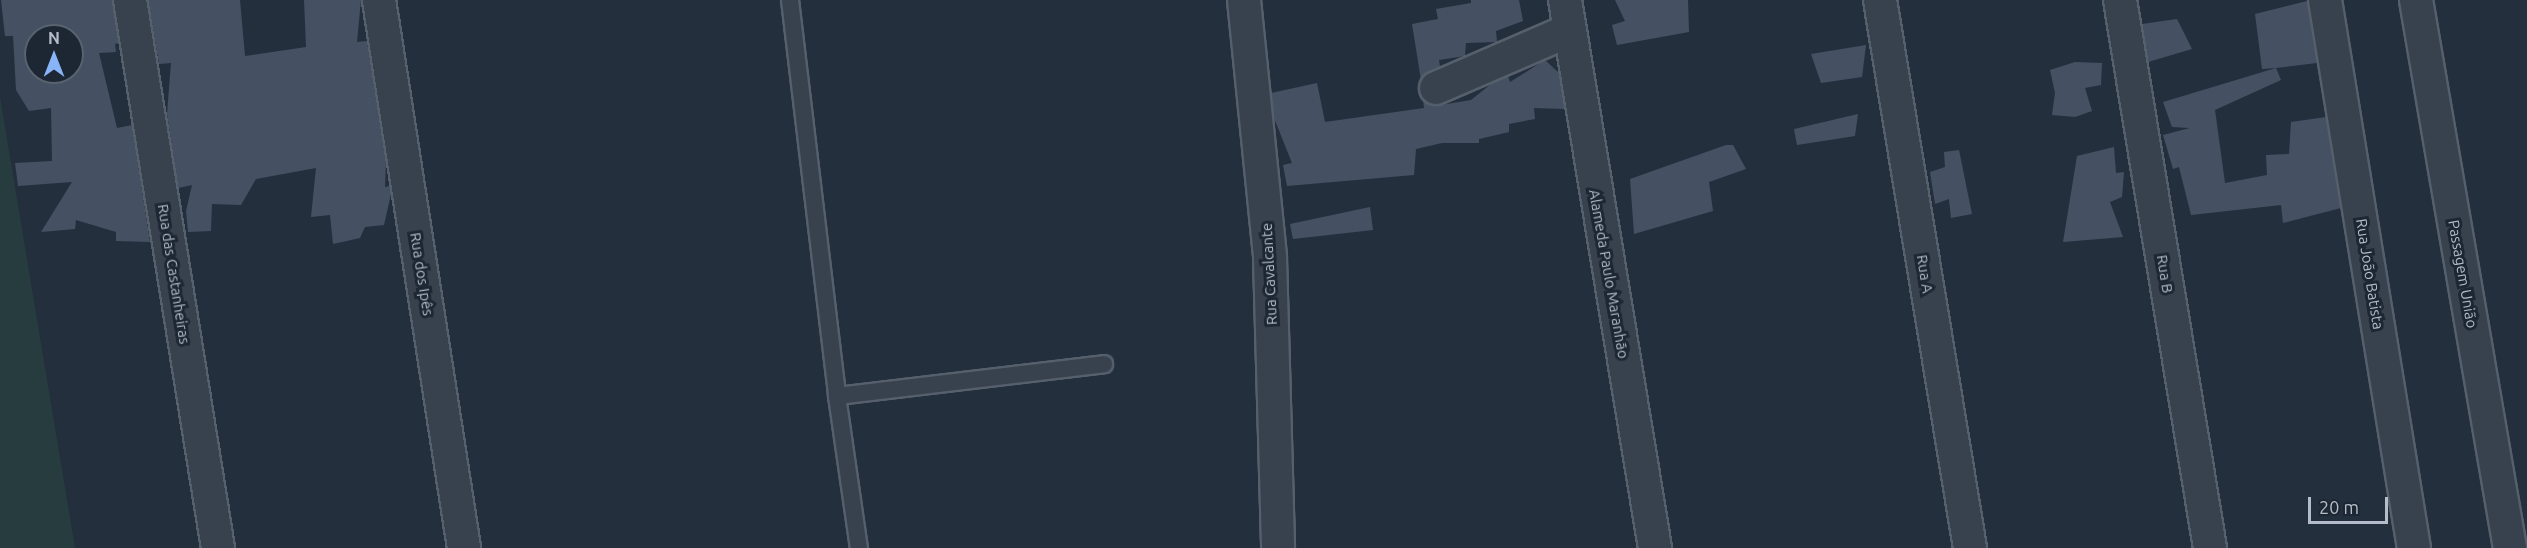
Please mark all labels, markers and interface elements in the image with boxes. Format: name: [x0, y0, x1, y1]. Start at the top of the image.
north arrow: [24, 24, 84, 84]
text: N: [48, 29, 60, 47]
street label: Alameda Paulo Maranhão: [1585, 188, 1633, 360]
street label: Rua das Castanheiras: [154, 203, 194, 345]
street label: Rua João Batista: [2352, 217, 2388, 331]
street label: Passagem União: [2445, 219, 2481, 329]
street label: Rua Cavalcante: [1257, 222, 1281, 326]
street label: Rua dos Ipês: [407, 231, 437, 317]
street label: Rua A: [1913, 253, 1937, 295]
street label: Rua B: [2153, 254, 2177, 294]
scale bar: [2311, 485, 2390, 523]
text: 20 m: [2319, 497, 2359, 517]

